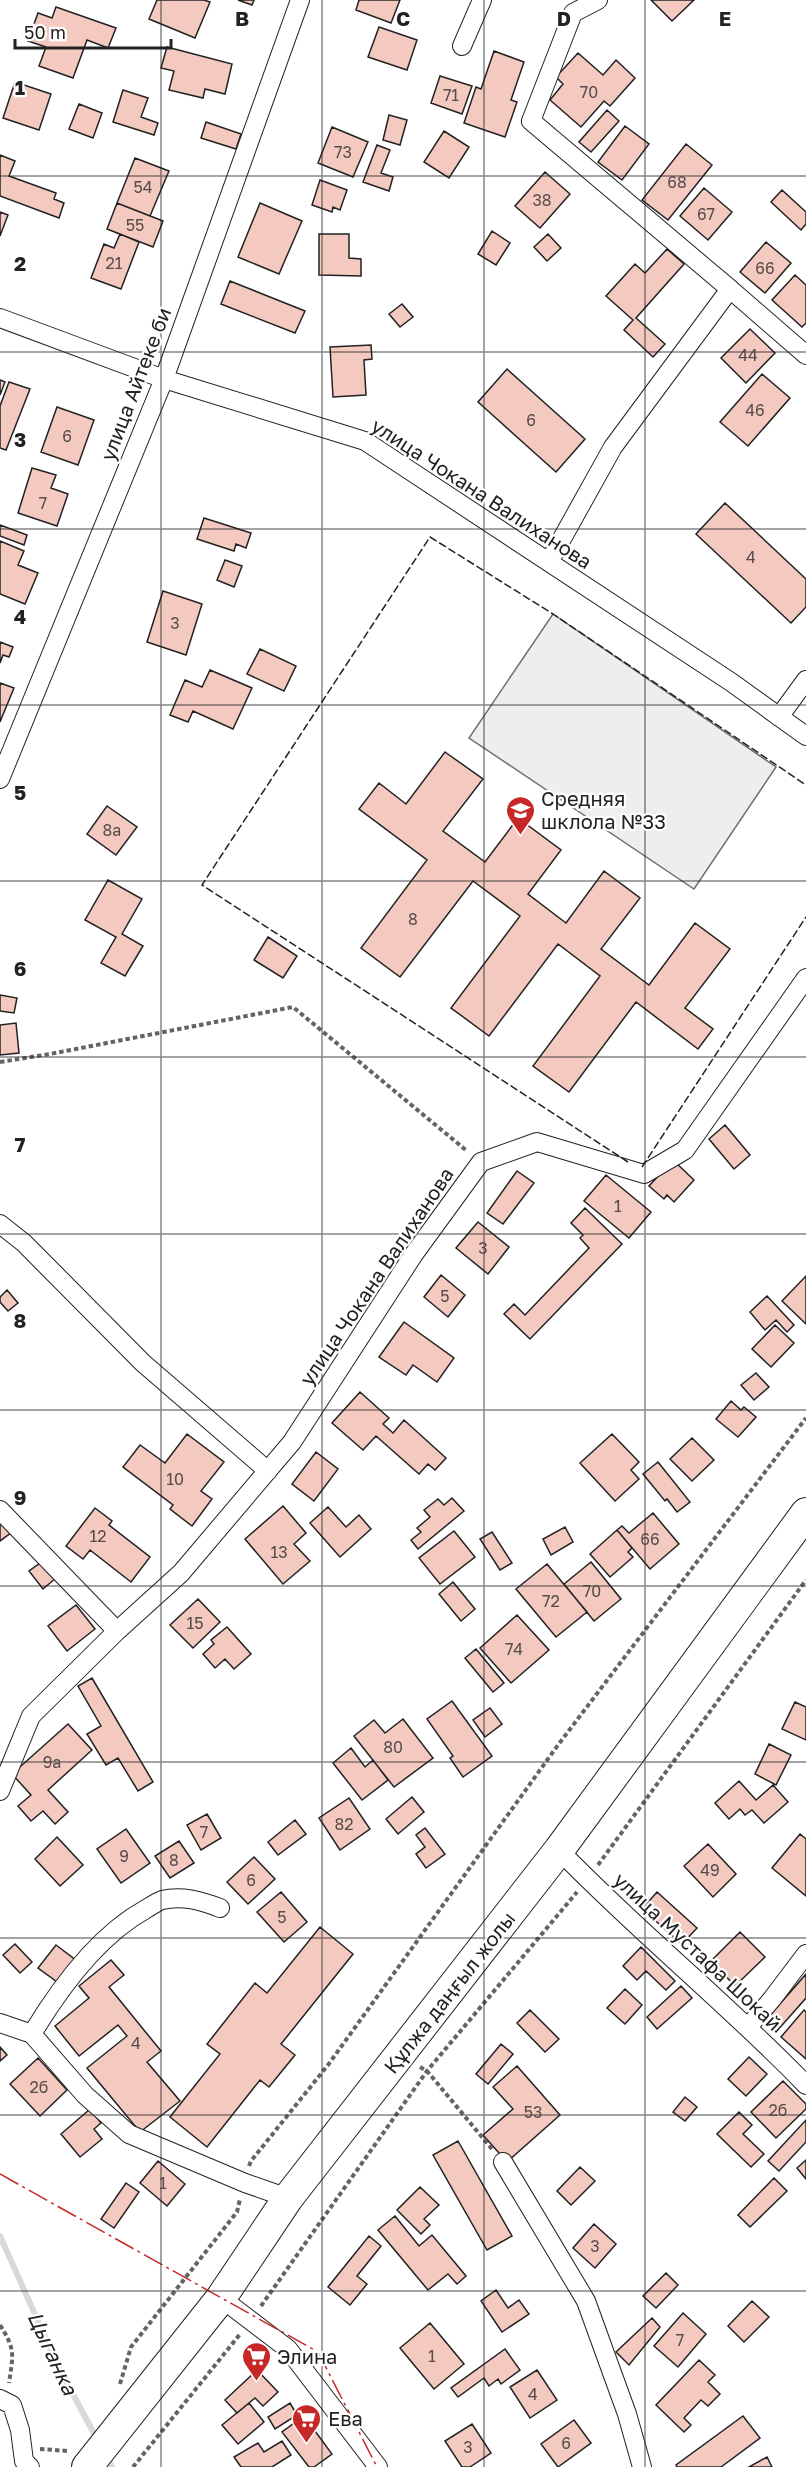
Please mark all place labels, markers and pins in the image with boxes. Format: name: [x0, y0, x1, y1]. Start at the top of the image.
place label: Средняя шклола №33: [541, 786, 666, 833]
school or university icon: Средняя шклола №33: [504, 794, 536, 836]
supermarket icon: Элина: [240, 2340, 272, 2382]
place label: Элина: [277, 2344, 337, 2368]
supermarket icon: Ева: [291, 2402, 323, 2444]
place label: Ева: [328, 2406, 363, 2430]

